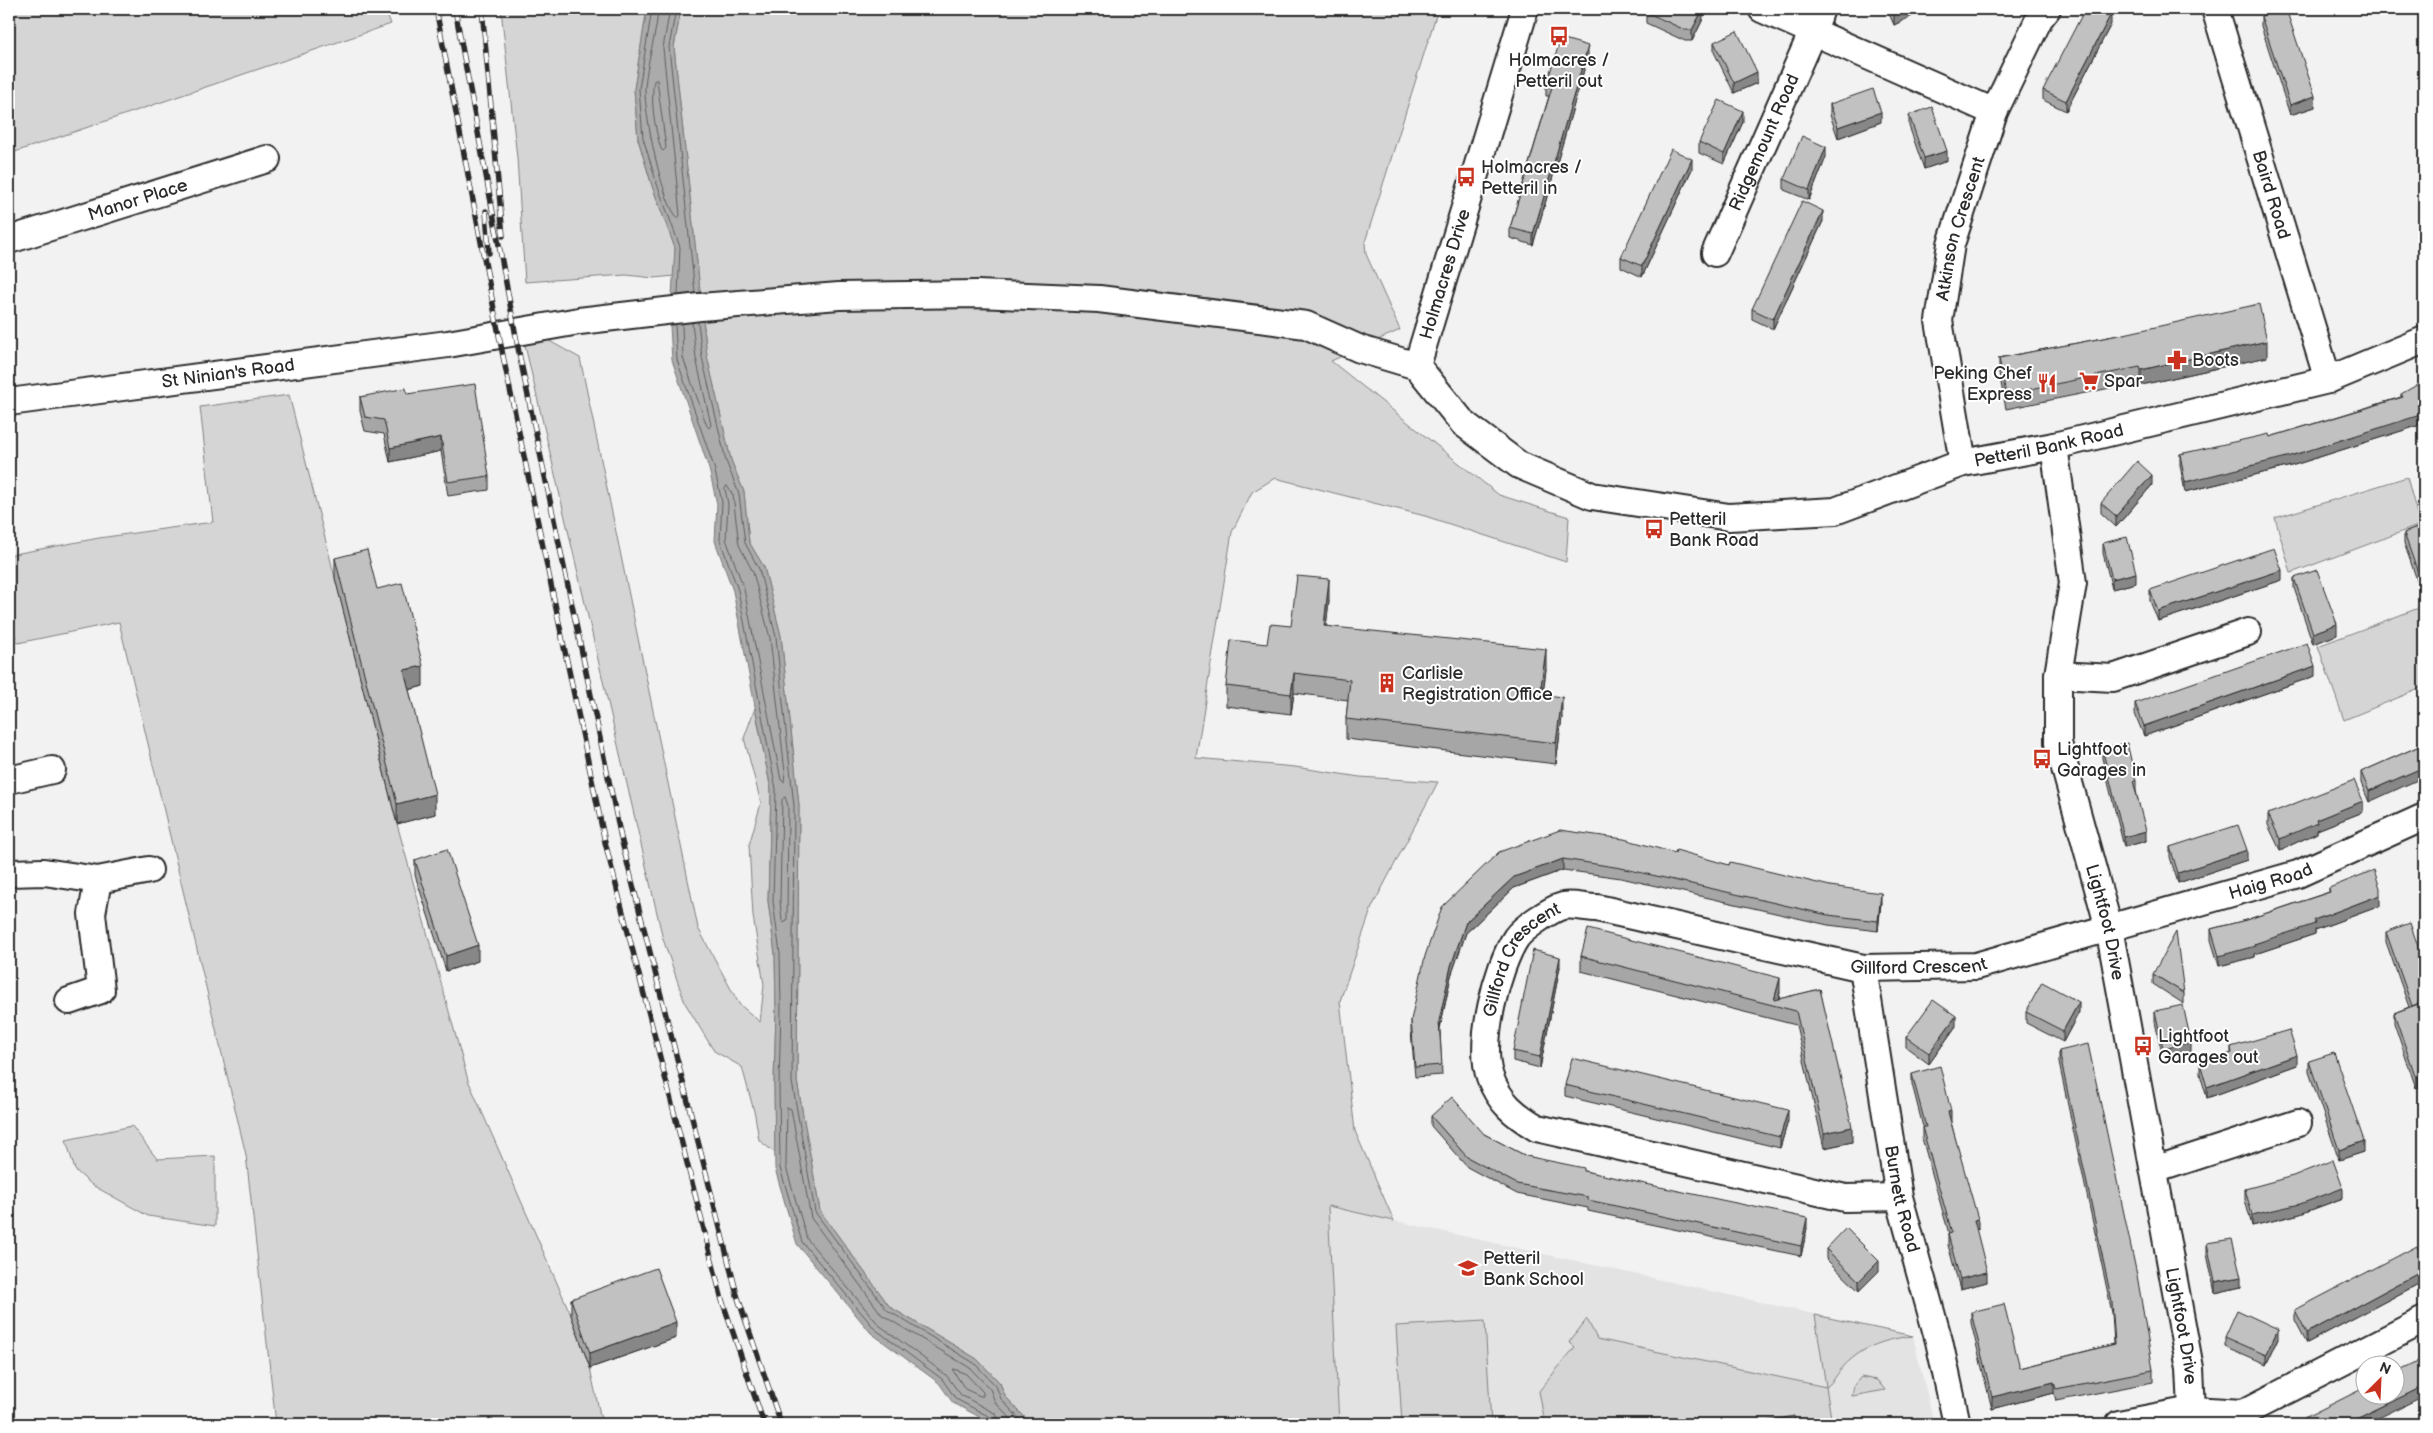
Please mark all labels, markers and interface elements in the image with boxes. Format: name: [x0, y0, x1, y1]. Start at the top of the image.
bus stop icon: Holmacres / Petteril out: [1548, 25, 1570, 47]
place label: Holmacres / Petteril out: [1509, 50, 1609, 92]
street label: Ridgemount Road: [1724, 71, 1803, 214]
street label: Baird Road: [2248, 148, 2295, 241]
street label: Atkinson Crescent: [1932, 154, 1989, 302]
place label: Holmacres / Petteril in: [1481, 157, 1582, 199]
bus stop icon: Holmacres / Petteril in: [1455, 166, 1477, 188]
street label: Manor Place: [85, 174, 190, 225]
street label: Holmacres Drive: [1415, 206, 1474, 342]
pharmacy icon: Boots: [2166, 349, 2188, 371]
place label: Boots: [2192, 350, 2239, 371]
street label: St Ninian's Road: [160, 354, 296, 392]
place label: Peking Chef Express: [1933, 363, 2032, 405]
supermarket icon: Spar: [2078, 370, 2100, 392]
place label: Spar: [2104, 371, 2143, 392]
restaurant icon: Peking Chef Express: [2036, 372, 2058, 394]
street label: Petteril Bank Road: [1972, 419, 2126, 471]
place label: Petteril Bank Road: [1669, 509, 1759, 551]
bus stop icon: Petteril Bank Road: [1643, 518, 1665, 540]
place label: Carlisle Registration Office: [1402, 663, 1553, 705]
building icon: Carlisle Registration Office: [1376, 672, 1398, 694]
place label: Lightfoot Garages in: [2057, 739, 2146, 781]
bus stop icon: Lightfoot Garages in: [2031, 748, 2053, 770]
street label: Haig Road: [2226, 858, 2316, 904]
street label: Lightfoot Drive: [2081, 862, 2129, 982]
street label: Gillford Crescent: [1479, 898, 1564, 1019]
street label: Gillford Crescent: [1848, 953, 1990, 978]
place label: Lightfoot Garages out: [2158, 1026, 2259, 1068]
bus stop icon: Lightfoot Garages out: [2132, 1035, 2154, 1057]
street label: Burnett Road: [1880, 1144, 1924, 1255]
place label: Petteril Bank School: [1483, 1248, 1584, 1290]
school or university icon: Petteril Bank School: [1457, 1257, 1479, 1279]
street label: Lightfoot Drive: [2161, 1266, 2201, 1385]
north arrow: [2356, 1356, 2406, 1406]
text: N: [2377, 1359, 2393, 1378]

